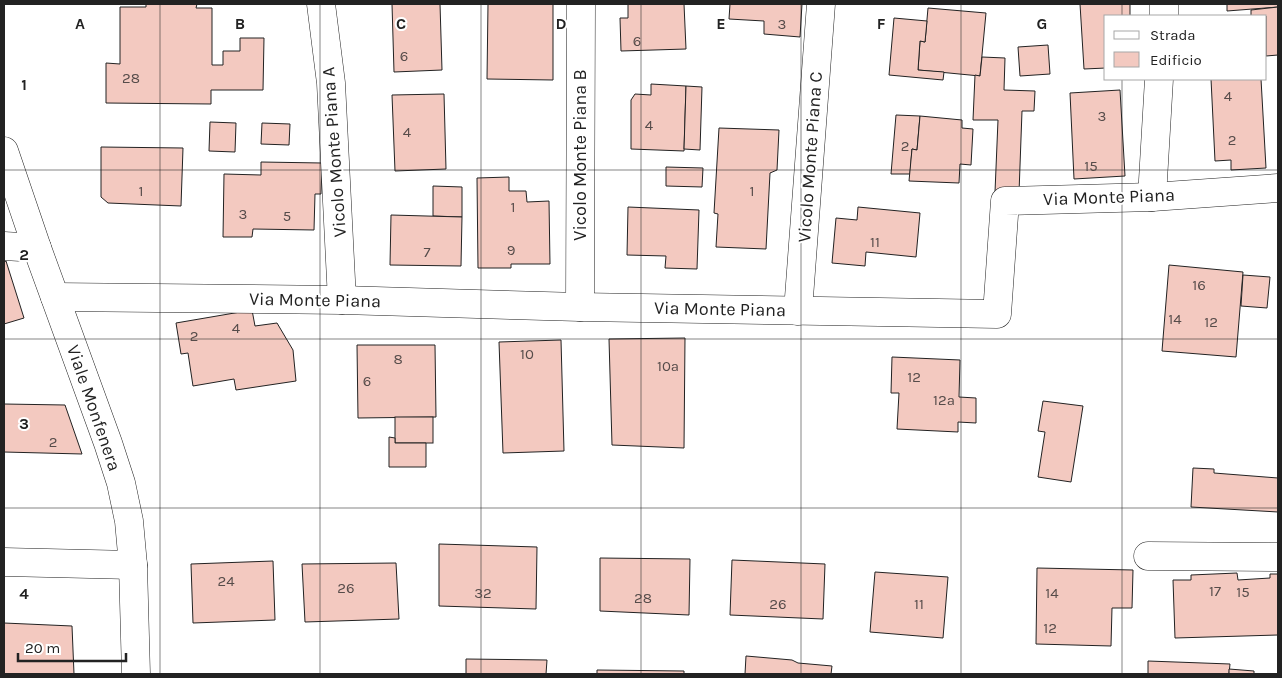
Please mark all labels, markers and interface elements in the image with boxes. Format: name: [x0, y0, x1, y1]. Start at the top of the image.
text: A: [75, 14, 85, 33]
text: B: [235, 14, 245, 33]
text: C: [396, 14, 406, 33]
text: D: [556, 14, 567, 33]
text: E: [716, 14, 726, 33]
text: F: [877, 14, 886, 33]
text: G: [1037, 14, 1047, 33]
house number: 3: [778, 15, 786, 33]
legend: [1104, 15, 1267, 80]
text: Strada: [1150, 26, 1196, 44]
house number: 6: [633, 32, 641, 50]
house number: 6: [400, 47, 408, 65]
text: Edificio: [1150, 51, 1202, 69]
street label: Vicolo Monte Piana A: [317, 66, 351, 238]
house number: 28: [122, 69, 140, 87]
street label: Vicolo Monte Piana B: [569, 69, 591, 241]
street label: Vicolo Monte Piana C: [793, 71, 827, 243]
text: 1: [21, 75, 27, 94]
house number: 4: [1224, 87, 1233, 105]
house number: 3: [1098, 107, 1106, 125]
house number: 4: [645, 116, 654, 134]
house number: 4: [403, 123, 412, 141]
house number: 2: [1228, 131, 1236, 149]
house number: 2: [901, 137, 909, 155]
house number: 15: [1084, 157, 1098, 175]
house number: 1: [139, 182, 143, 200]
house number: 1: [750, 182, 754, 200]
street label: Via Monte Piana: [1043, 184, 1175, 210]
house number: 1: [511, 198, 515, 216]
house number: 3: [239, 205, 247, 223]
house number: 5: [283, 207, 291, 225]
house number: 11: [870, 233, 880, 251]
house number: 9: [507, 241, 515, 259]
house number: 7: [423, 243, 431, 261]
text: 2: [19, 245, 29, 264]
house number: 16: [1192, 276, 1206, 294]
street label: Via Monte Piana: [249, 288, 381, 312]
street label: Via Monte Piana: [654, 297, 786, 321]
house number: 14: [1168, 310, 1182, 328]
house number: 12: [1204, 313, 1218, 331]
house number: 4: [232, 319, 241, 337]
house number: 2: [190, 327, 198, 345]
street label: Viale Monfenera: [62, 342, 126, 474]
house number: 10: [520, 345, 534, 363]
house number: 8: [393, 350, 403, 368]
house number: 10a: [657, 357, 679, 375]
house number: 12: [907, 368, 921, 386]
house number: 6: [363, 372, 371, 390]
house number: 12a: [933, 391, 955, 409]
text: 3: [19, 414, 29, 433]
house number: 2: [49, 433, 57, 451]
house number: 24: [217, 572, 235, 590]
house number: 26: [337, 579, 355, 597]
house number: 17: [1209, 582, 1221, 600]
house number: 15: [1236, 583, 1250, 601]
text: 4: [19, 584, 29, 603]
house number: 32: [474, 584, 492, 602]
house number: 14: [1045, 584, 1059, 602]
house number: 28: [634, 589, 652, 607]
house number: 26: [769, 595, 787, 613]
house number: 11: [914, 595, 924, 613]
house number: 12: [1043, 619, 1057, 637]
scale bar: [18, 630, 125, 662]
text: 20 m: [25, 639, 60, 657]

